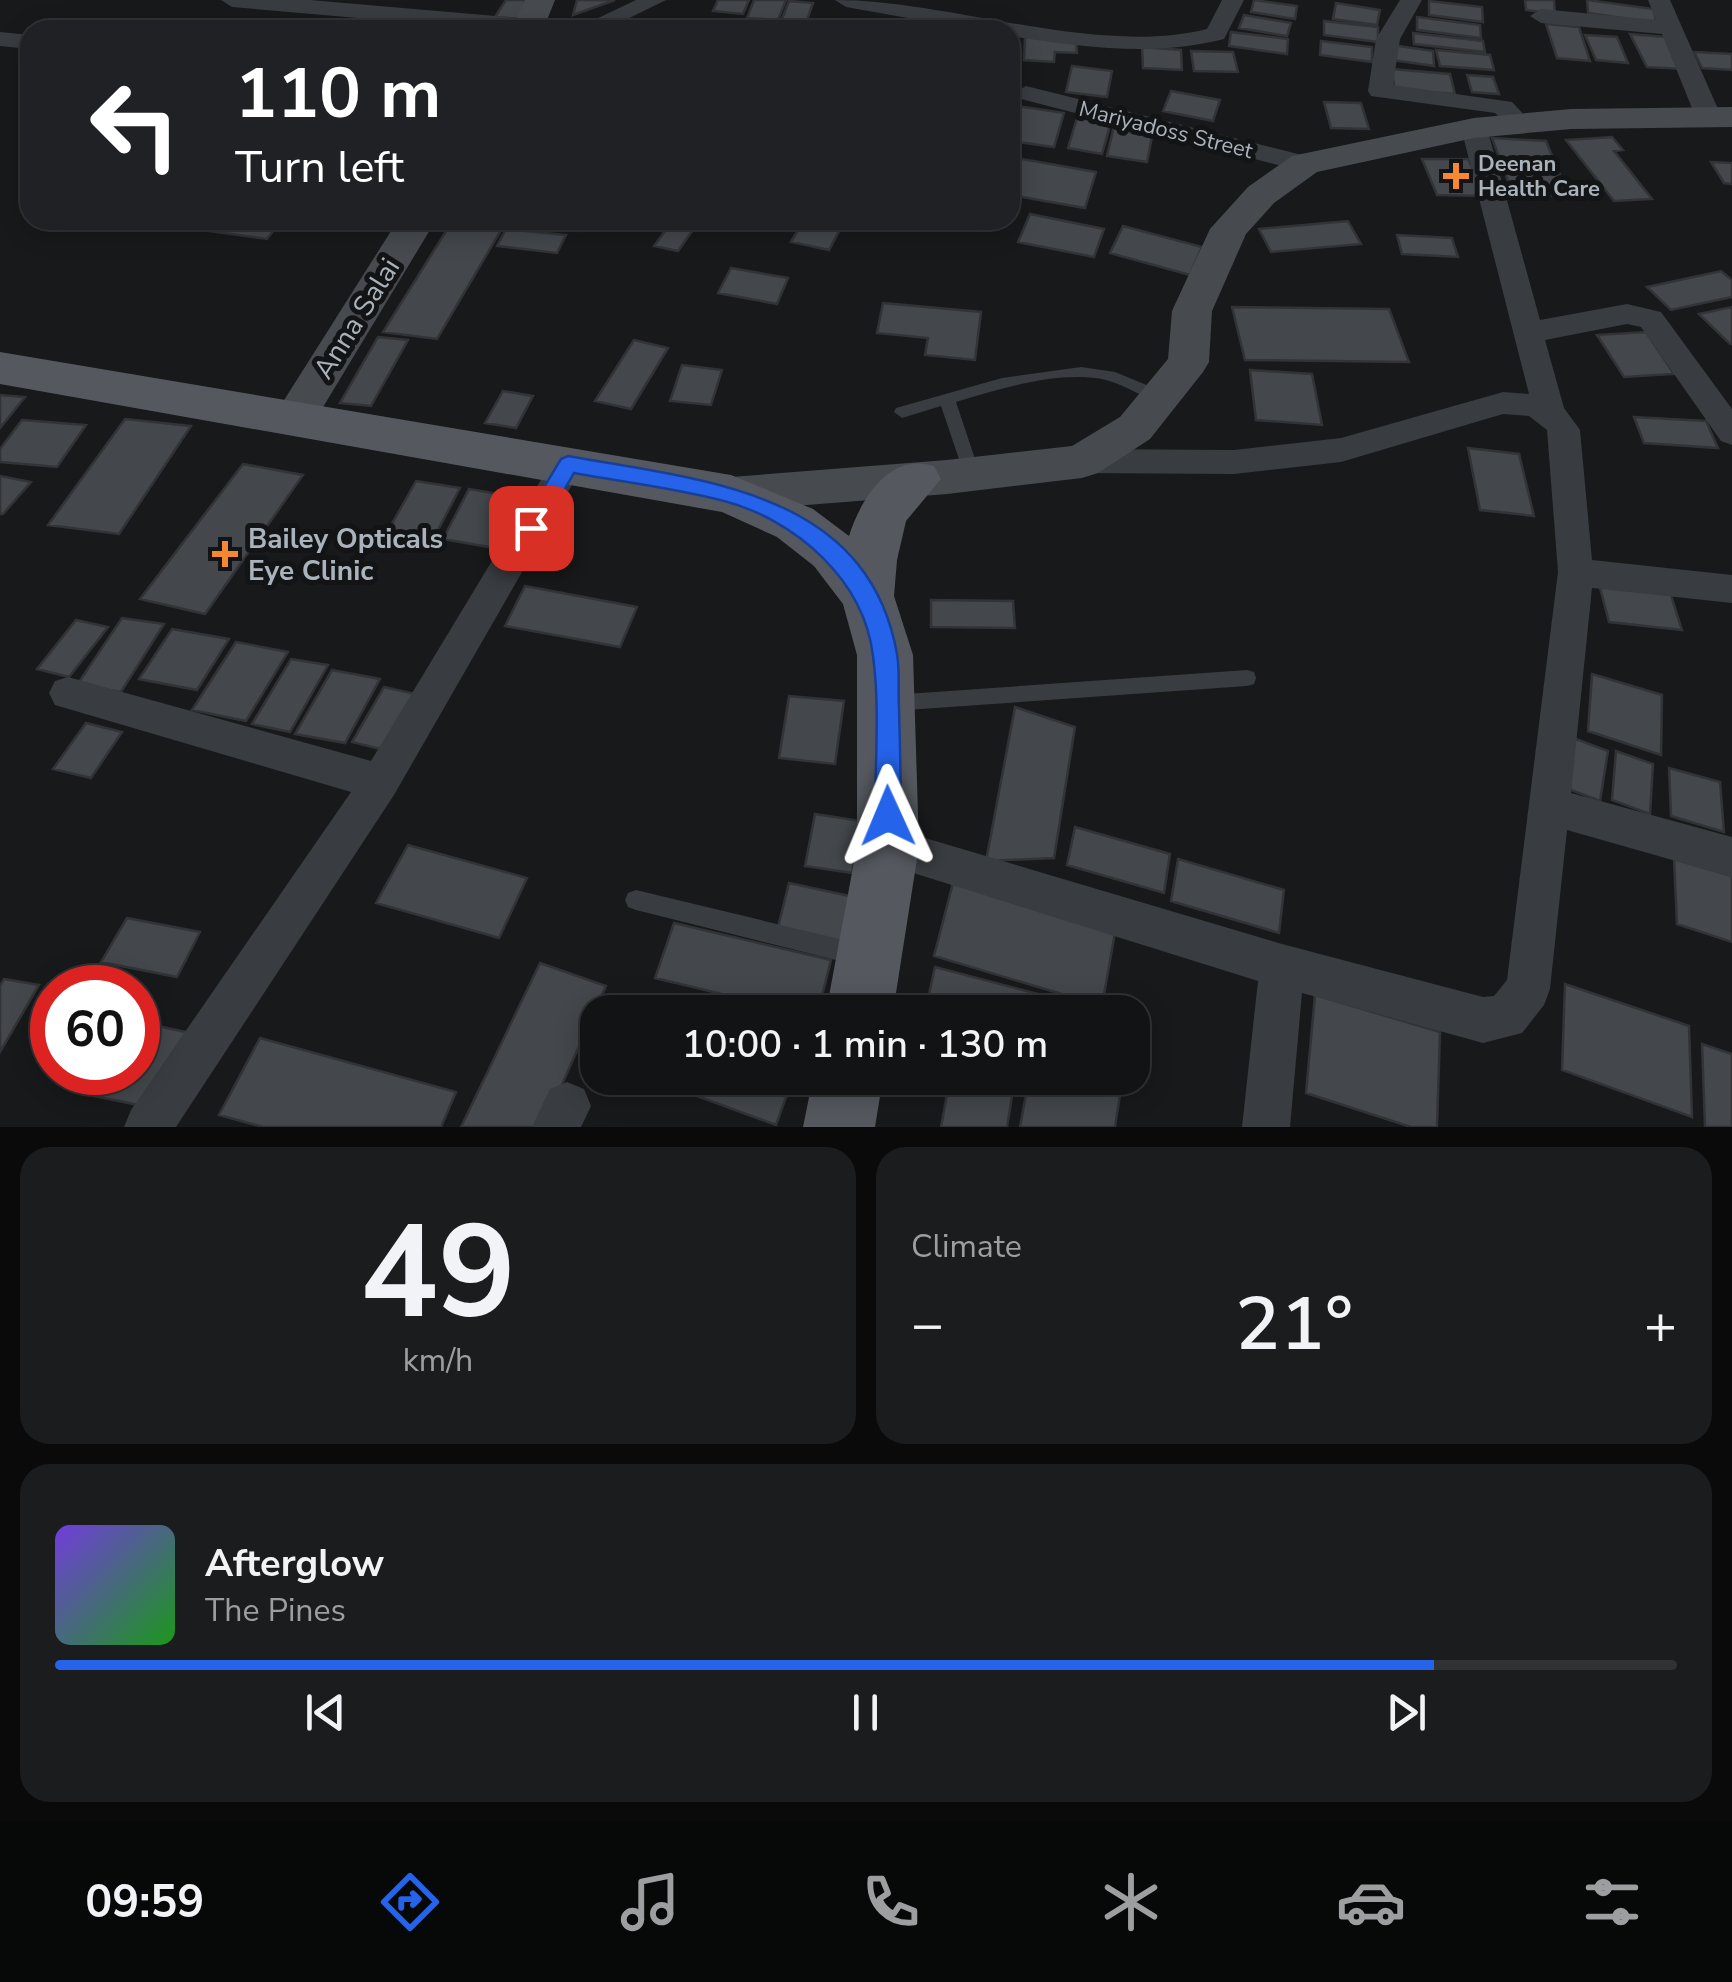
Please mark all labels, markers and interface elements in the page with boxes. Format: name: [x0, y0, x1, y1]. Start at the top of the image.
text: 110 m: [235, 46, 441, 142]
icon: left: [70, 60, 200, 190]
street label: Mariyadoss Street: [1076, 94, 1256, 166]
text: Turn left: [235, 137, 404, 198]
place label: Deenan Health Care: [1478, 149, 1600, 204]
marker: Deenan Health Care: [1443, 163, 1469, 189]
street label: Anna Salai: [305, 251, 409, 386]
pin: [489, 486, 574, 571]
icon: arrive: [504, 501, 559, 556]
place label: Bailey Opticals Eye Clinic: [248, 520, 443, 590]
marker: Bailey Opticals Eye Clinic: [212, 541, 238, 567]
position arrow: [836, 764, 940, 868]
speed limit sign: 60: [30, 965, 160, 1095]
text: 10:00 · 1 min · 130 m: [682, 1019, 1048, 1070]
text: 49: [360, 1185, 516, 1362]
text: Climate: [911, 1225, 1022, 1268]
text: 21°: [1235, 1273, 1353, 1375]
text: −: [911, 1287, 944, 1362]
text: +: [1644, 1287, 1677, 1362]
text: km/h: [403, 1339, 473, 1382]
text: Afterglow: [205, 1538, 384, 1589]
text: The Pines: [205, 1589, 346, 1632]
icon: previous: [298, 1685, 353, 1740]
icon: pause: [838, 1685, 893, 1740]
icon: next: [1379, 1685, 1434, 1740]
icon: directions: [375, 1867, 445, 1937]
icon: music: [615, 1867, 685, 1937]
icon: phone: [856, 1867, 926, 1937]
icon: climate: [1096, 1867, 1166, 1937]
icon: car: [1336, 1867, 1406, 1937]
icon: filters: [1577, 1867, 1647, 1937]
text: 09:59: [85, 1872, 204, 1933]

